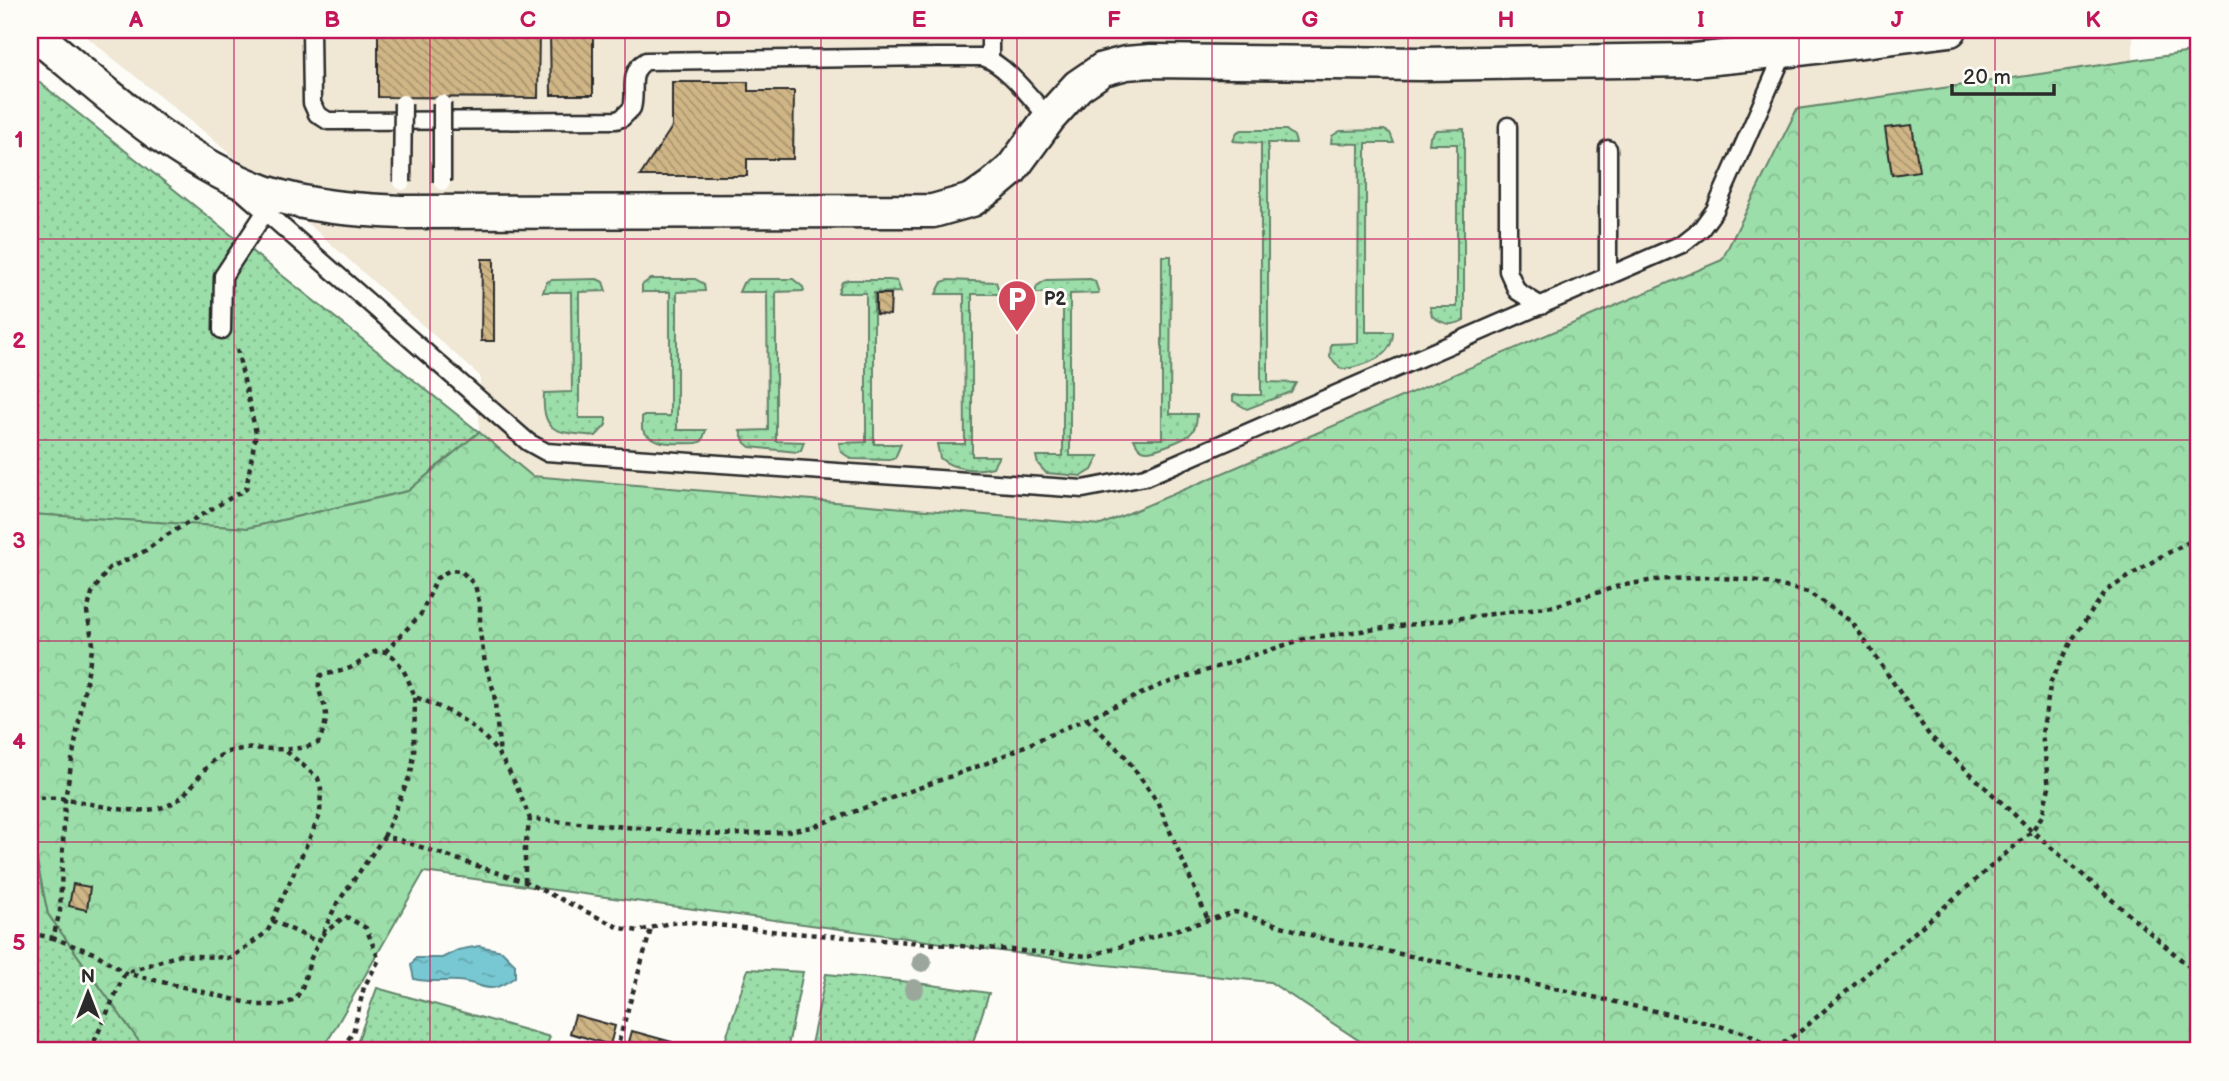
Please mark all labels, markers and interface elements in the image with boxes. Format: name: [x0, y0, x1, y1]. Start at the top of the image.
text: A: [128, 6, 144, 34]
text: B: [324, 6, 340, 34]
text: C: [520, 6, 536, 34]
text: D: [715, 6, 731, 34]
text: E: [912, 6, 927, 34]
text: F: [1107, 6, 1121, 34]
text: G: [1302, 6, 1319, 34]
text: H: [1497, 6, 1515, 34]
text: I: [1697, 6, 1705, 34]
text: J: [1891, 6, 1904, 34]
text: K: [2085, 6, 2101, 34]
scale bar: [1952, 52, 2054, 96]
text: 20 m: [1963, 65, 2011, 90]
text: 1: [14, 126, 24, 154]
parking icon: P2: [996, 278, 1038, 333]
place label: P2: [1044, 289, 1066, 310]
text: 2: [12, 327, 26, 355]
text: 3: [12, 527, 26, 555]
text: 4: [12, 728, 26, 756]
text: 5: [12, 929, 26, 957]
north arrow: [52, 958, 122, 1028]
text: N: [81, 966, 95, 989]

